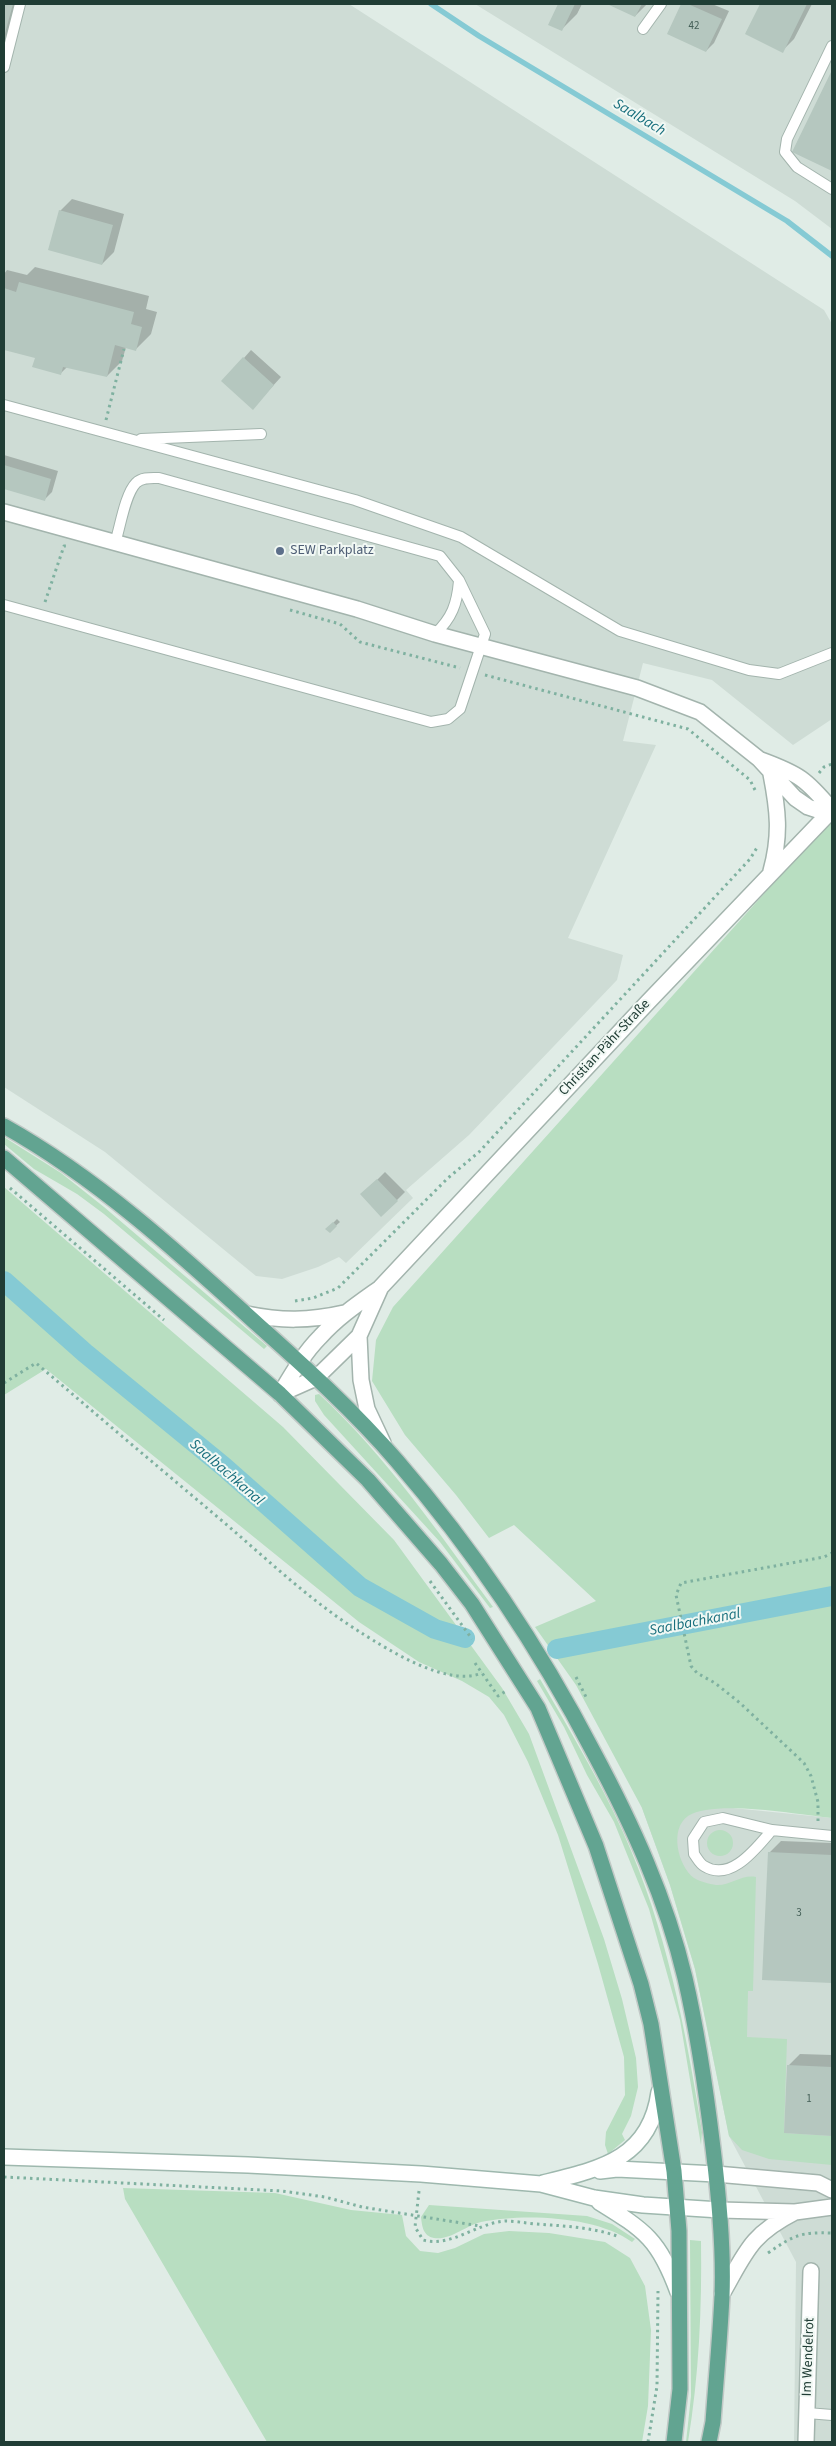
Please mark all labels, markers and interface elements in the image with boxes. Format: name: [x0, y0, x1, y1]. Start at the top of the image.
house number: 42: [689, 20, 699, 34]
water label: Saalbach: [610, 95, 668, 141]
place label: SEW Parkplatz: [290, 543, 374, 559]
marker: SEW Parkplatz: [274, 545, 286, 557]
street label: Christian-Pähr-Straße: [556, 996, 654, 1100]
water label: Saalbachkanal: [185, 1436, 267, 1510]
water label: Saalbachkanal: [648, 1605, 742, 1641]
house number: 3: [796, 1907, 802, 1921]
house number: 1: [806, 2093, 812, 2107]
street label: Im Wendelrot: [799, 2317, 819, 2397]

